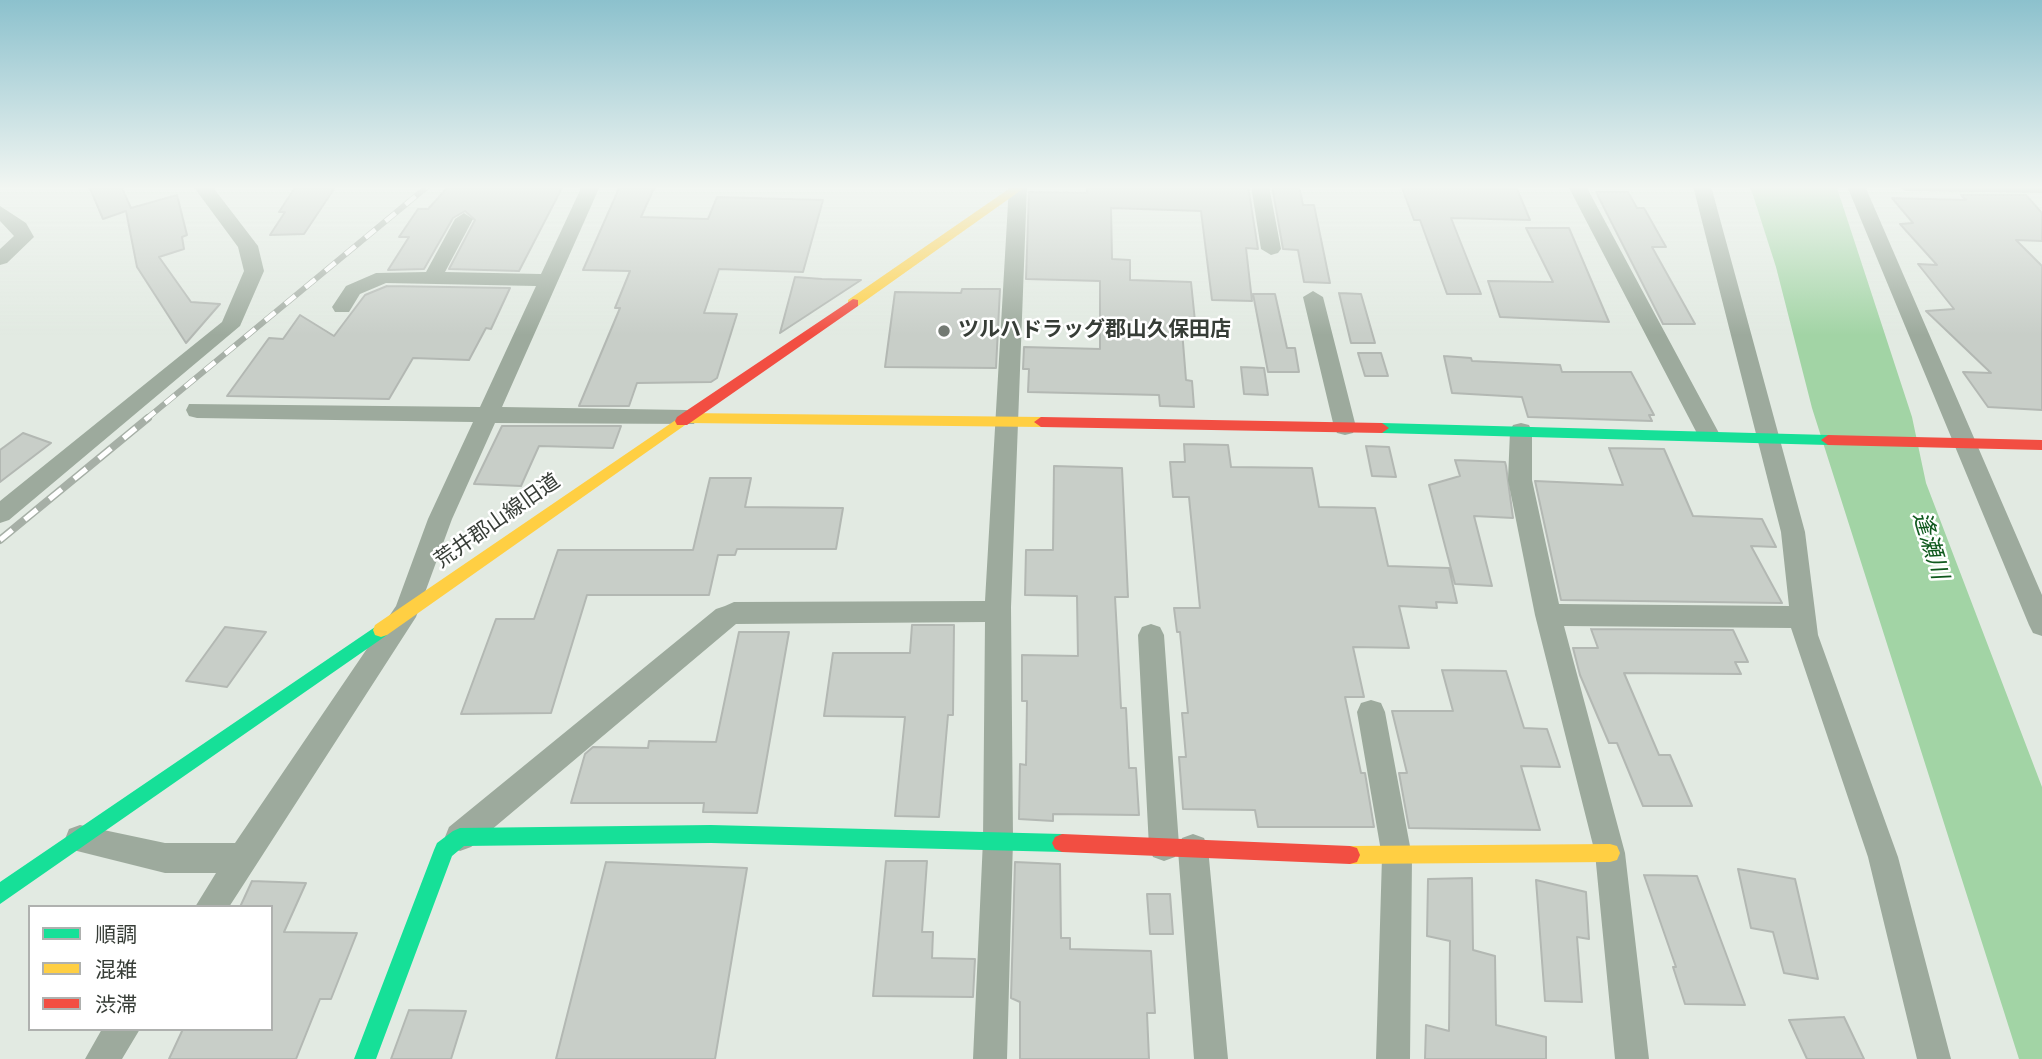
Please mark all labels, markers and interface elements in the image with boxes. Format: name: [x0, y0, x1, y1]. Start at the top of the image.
place label: ツルハドラッグ郡山久保田店: [958, 318, 1231, 344]
marker: ツルハドラッグ郡山久保田店: [936, 323, 952, 339]
street label: 荒井郡山線旧道: [431, 470, 565, 574]
water label: 逢瀬川: [1906, 509, 1952, 583]
legend: [28, 905, 273, 1031]
text: 順調: [95, 920, 137, 950]
text: 混雑: [95, 955, 137, 985]
text: 渋滞: [95, 990, 137, 1020]

